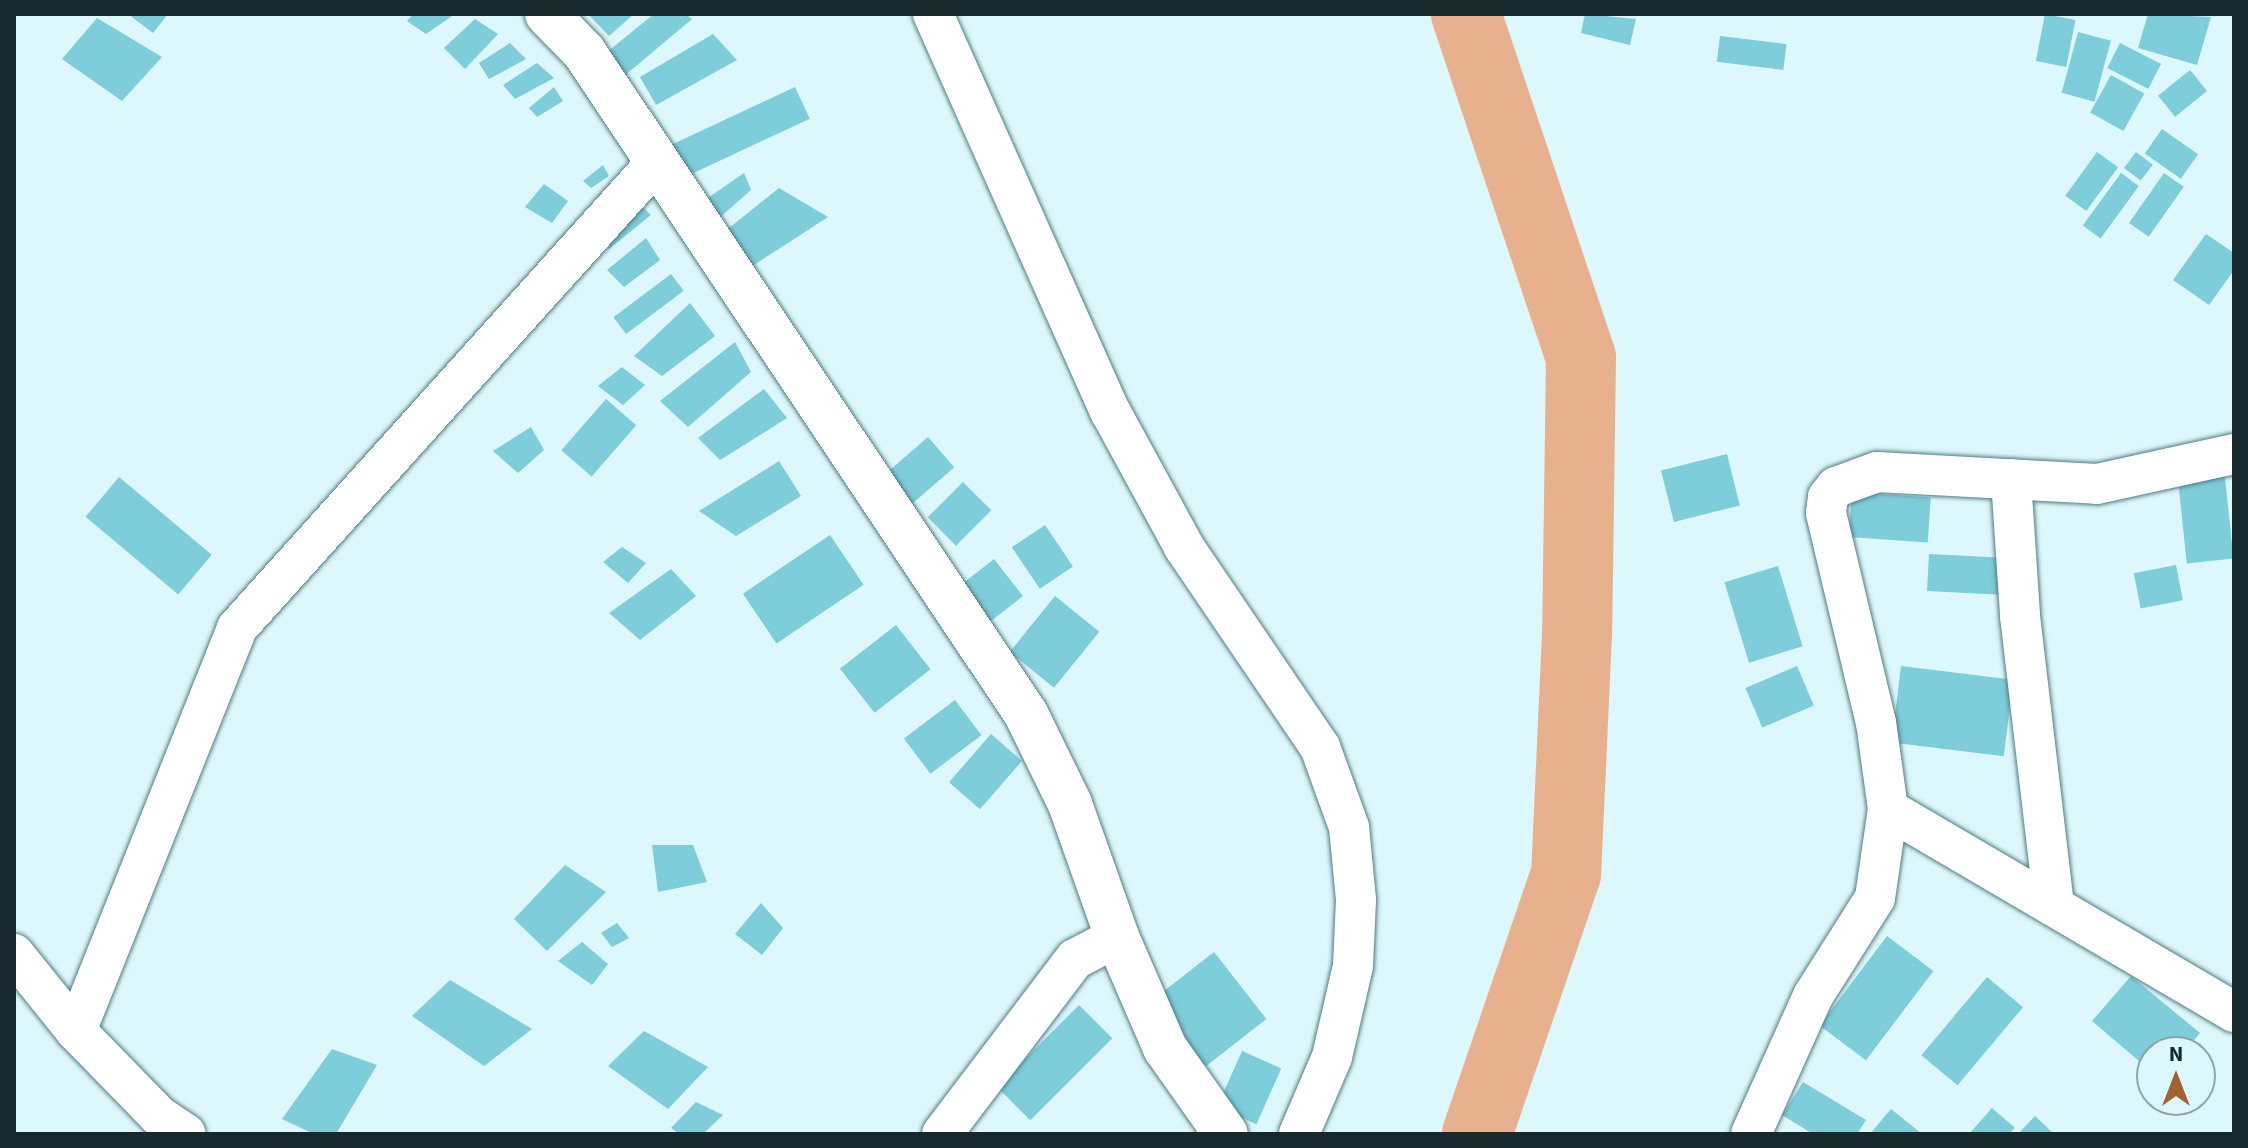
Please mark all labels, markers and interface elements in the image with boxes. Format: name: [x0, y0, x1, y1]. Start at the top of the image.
north arrow: [2136, 1036, 2216, 1116]
text: N: [2169, 1038, 2183, 1070]

